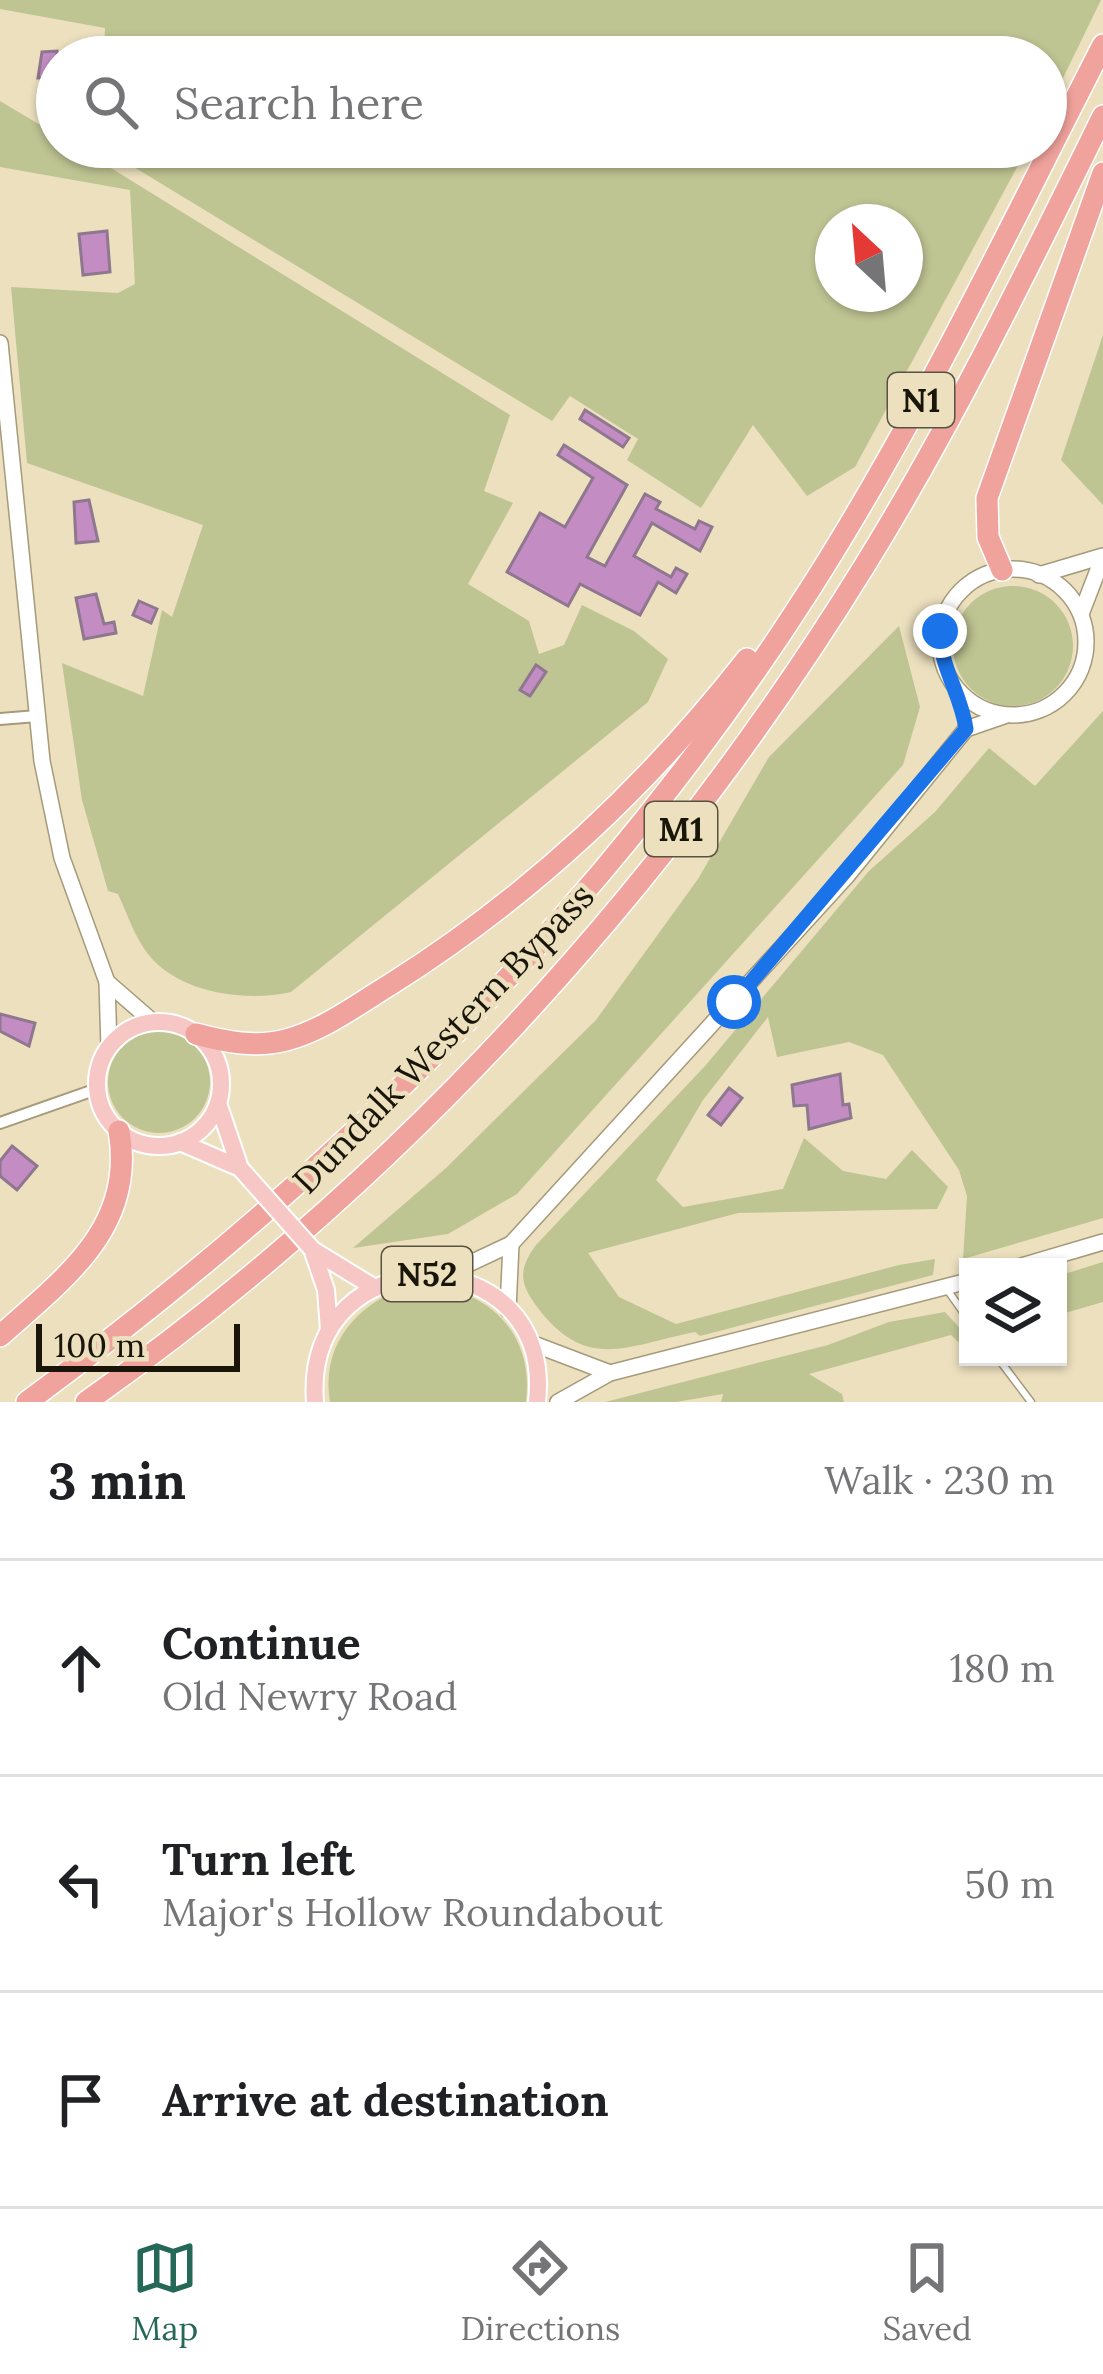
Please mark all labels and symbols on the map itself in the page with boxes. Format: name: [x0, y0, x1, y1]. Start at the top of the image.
north arrow: [815, 204, 923, 312]
road number: N1: [888, 373, 954, 427]
route end: [913, 604, 967, 658]
road number: M1: [645, 802, 717, 856]
street label: Dundalk Western Bypass: [283, 873, 603, 1203]
route start: [707, 975, 761, 1029]
road number: N52: [382, 1247, 472, 1301]
scale bar: [36, 1318, 240, 1371]

